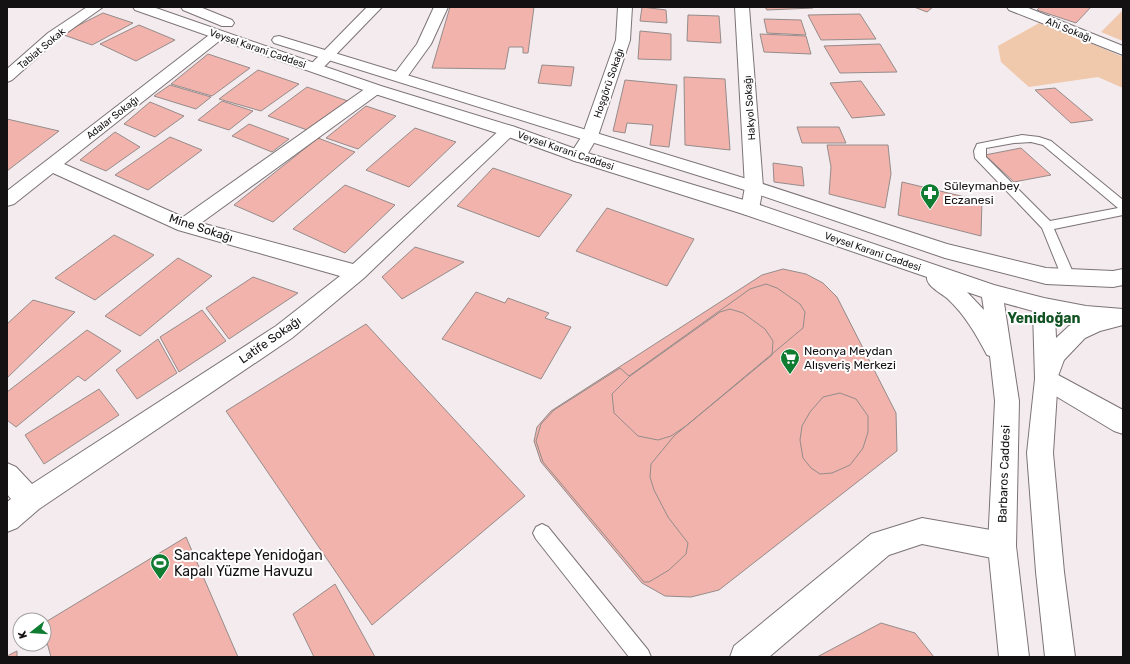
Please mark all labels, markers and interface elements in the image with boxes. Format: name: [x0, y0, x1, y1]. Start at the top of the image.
street label: Ahi Sokağı: [1044, 15, 1093, 45]
street label: Tabiat Sokak: [15, 25, 68, 72]
street label: Veysel Karani Caddesi: [208, 27, 307, 71]
street label: Hoşgörü Sokağı: [591, 47, 626, 120]
street label: Hakyol Sokağı: [742, 75, 758, 141]
street label: Adalar Sokağı: [84, 94, 141, 142]
street label: Veysel Karani Caddesi: [516, 129, 615, 173]
place label: Süleymanbey Eczanesi: [944, 179, 1020, 207]
pharmacy icon: Süleymanbey Eczanesi: [919, 182, 941, 210]
street label: Mine Sokağı: [167, 211, 235, 245]
street label: Veysel Karani Caddesi: [823, 230, 922, 274]
district label: Yenidoğan: [1007, 310, 1081, 327]
street label: Latife Sokağı: [236, 314, 304, 366]
place label: Neonya Meydan Alışveriş Merkezi: [804, 344, 896, 372]
supermarket icon: Neonya Meydan Alışveriş Merkezi: [779, 347, 801, 375]
street label: Barbaros Caddesi: [995, 425, 1013, 523]
place label: Sancaktepe Yenidoğan Kapalı Yüzme Havuzu: [174, 547, 323, 580]
sports icon: Sancaktepe Yenidoğan Kapalı Yüzme Havuzu: [149, 552, 171, 580]
north arrow: [12, 612, 52, 652]
text: K: [15, 629, 30, 640]

